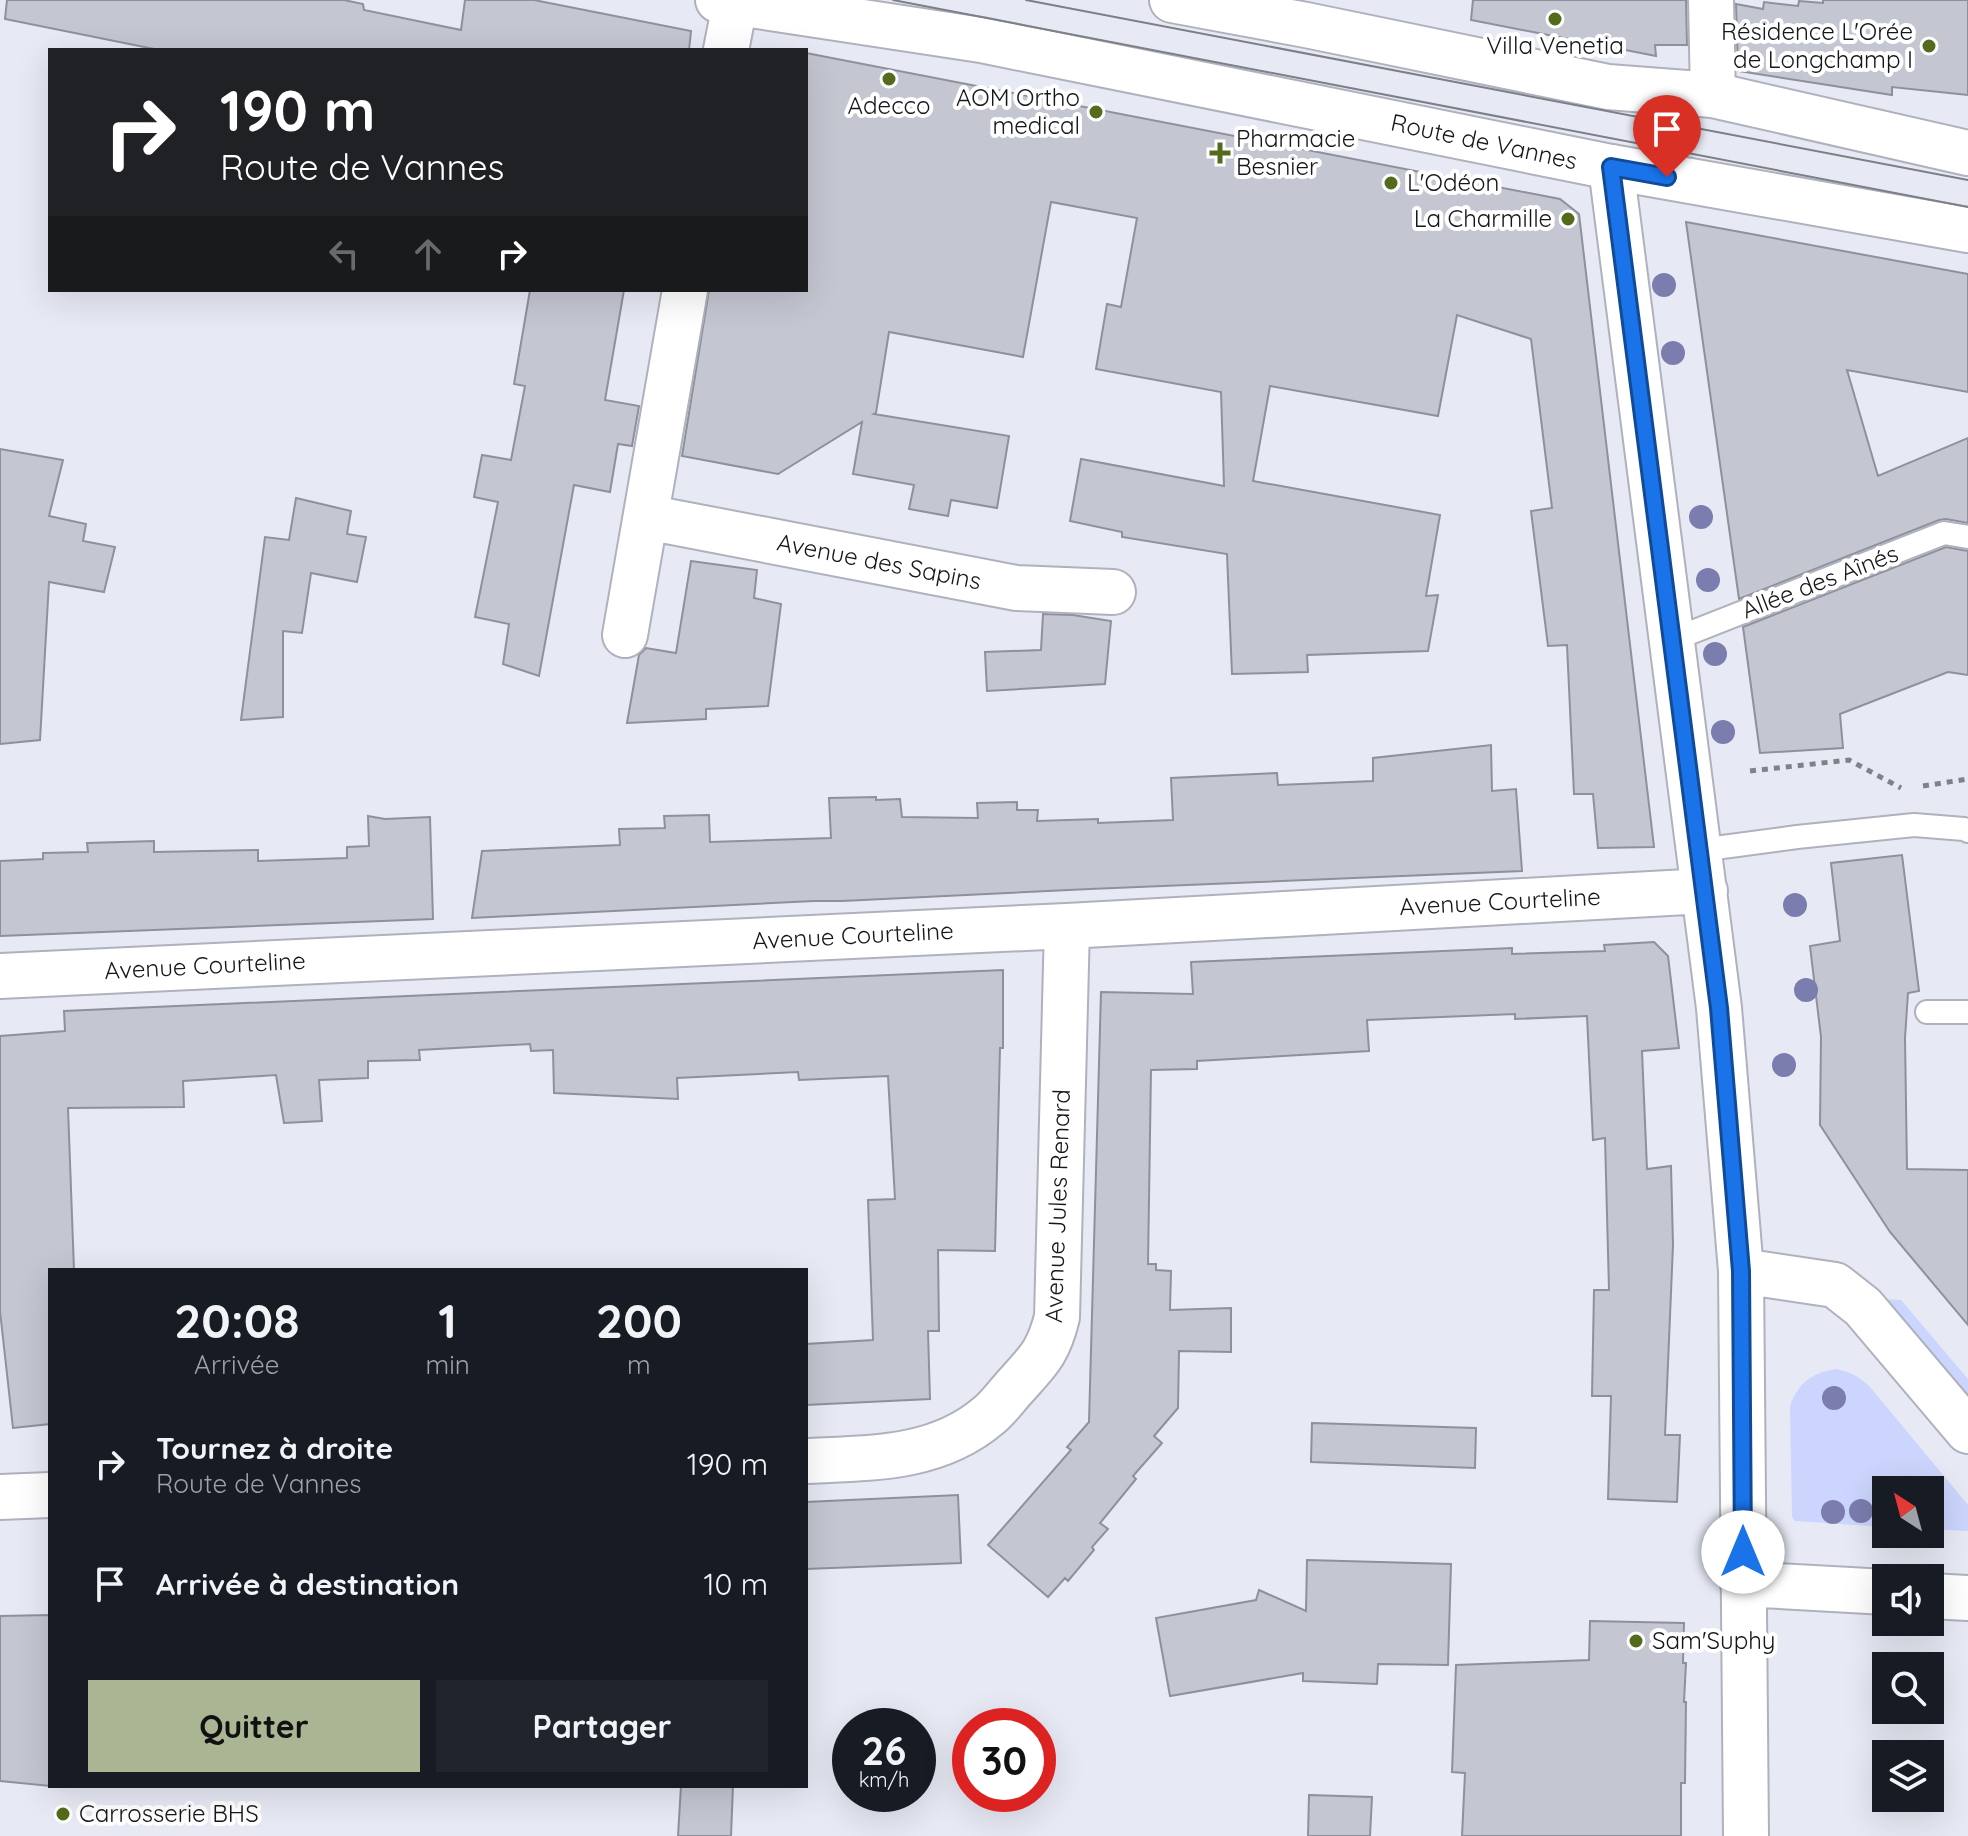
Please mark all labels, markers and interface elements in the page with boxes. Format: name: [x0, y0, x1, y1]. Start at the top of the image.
marker: Villa Venetia: [1546, 10, 1564, 28]
place label: Résidence L'Orée de Longchamp I: [1721, 16, 1913, 74]
place label: Villa Venetia: [1486, 30, 1624, 60]
marker: Résidence L'Orée de Longchamp I: [1920, 37, 1938, 55]
marker: Adecco: [880, 70, 898, 88]
text: 190 m: [220, 75, 375, 145]
icon: right: [88, 80, 192, 184]
place label: AOM Ortho medical: [956, 82, 1080, 140]
place label: Adecco: [848, 90, 931, 120]
pin: [1633, 95, 1701, 177]
marker: AOM Ortho medical: [1087, 103, 1105, 121]
street label: Route de Vannes: [1388, 107, 1580, 175]
icon: arrive: [1645, 107, 1689, 151]
place label: Pharmacie Besnier: [1236, 123, 1355, 181]
text: Route de Vannes: [220, 144, 504, 189]
marker: Pharmacie Besnier: [1211, 144, 1229, 162]
place label: L'Odéon: [1407, 167, 1499, 197]
marker: L'Odéon: [1382, 174, 1400, 192]
place label: La Charmille: [1414, 203, 1552, 233]
marker: La Charmille: [1559, 210, 1577, 228]
icon: left: [322, 232, 366, 276]
icon: ahead: [406, 232, 450, 276]
icon: right: [490, 232, 534, 276]
street label: Avenue des Sapins: [775, 527, 984, 596]
street label: Allée des Aînés: [1737, 537, 1902, 625]
street label: Avenue Courteline: [1399, 881, 1601, 921]
street label: Avenue Courteline: [752, 915, 954, 955]
street label: Avenue Courteline: [104, 945, 306, 985]
street label: Avenue Jules Renard: [1038, 1089, 1076, 1323]
text: 20:08: [174, 1290, 300, 1350]
text: 1: [438, 1290, 457, 1350]
text: 200: [596, 1290, 682, 1350]
text: Arrivée: [194, 1348, 279, 1381]
text: min: [426, 1348, 470, 1381]
text: m: [627, 1348, 651, 1381]
text: Tournez à droite: [156, 1429, 393, 1467]
icon: right: [88, 1442, 132, 1486]
text: 190 m: [687, 1445, 768, 1483]
text: Route de Vannes: [156, 1467, 361, 1500]
north arrow: [1872, 1476, 1944, 1548]
map controls: [1872, 1476, 1944, 1812]
position arrow: [1701, 1510, 1785, 1594]
icon: arrive: [88, 1562, 132, 1606]
button: sound: [1872, 1564, 1944, 1636]
text: Arrivée à destination: [156, 1565, 459, 1603]
text: 10 m: [704, 1565, 768, 1603]
place label: Sam'Suphy: [1652, 1625, 1775, 1655]
marker: Sam'Suphy: [1627, 1632, 1645, 1650]
button: search: [1872, 1652, 1944, 1724]
button: Quitter: [88, 1680, 420, 1772]
button: Partager: [436, 1680, 768, 1772]
speed limit sign: 30: [952, 1708, 1056, 1812]
text: 26: [862, 1725, 906, 1775]
button: layers: [1872, 1740, 1944, 1812]
text: km/h: [859, 1767, 909, 1792]
place label: Carrosserie BHS: [79, 1798, 259, 1828]
marker: Carrosserie BHS: [54, 1805, 72, 1823]

